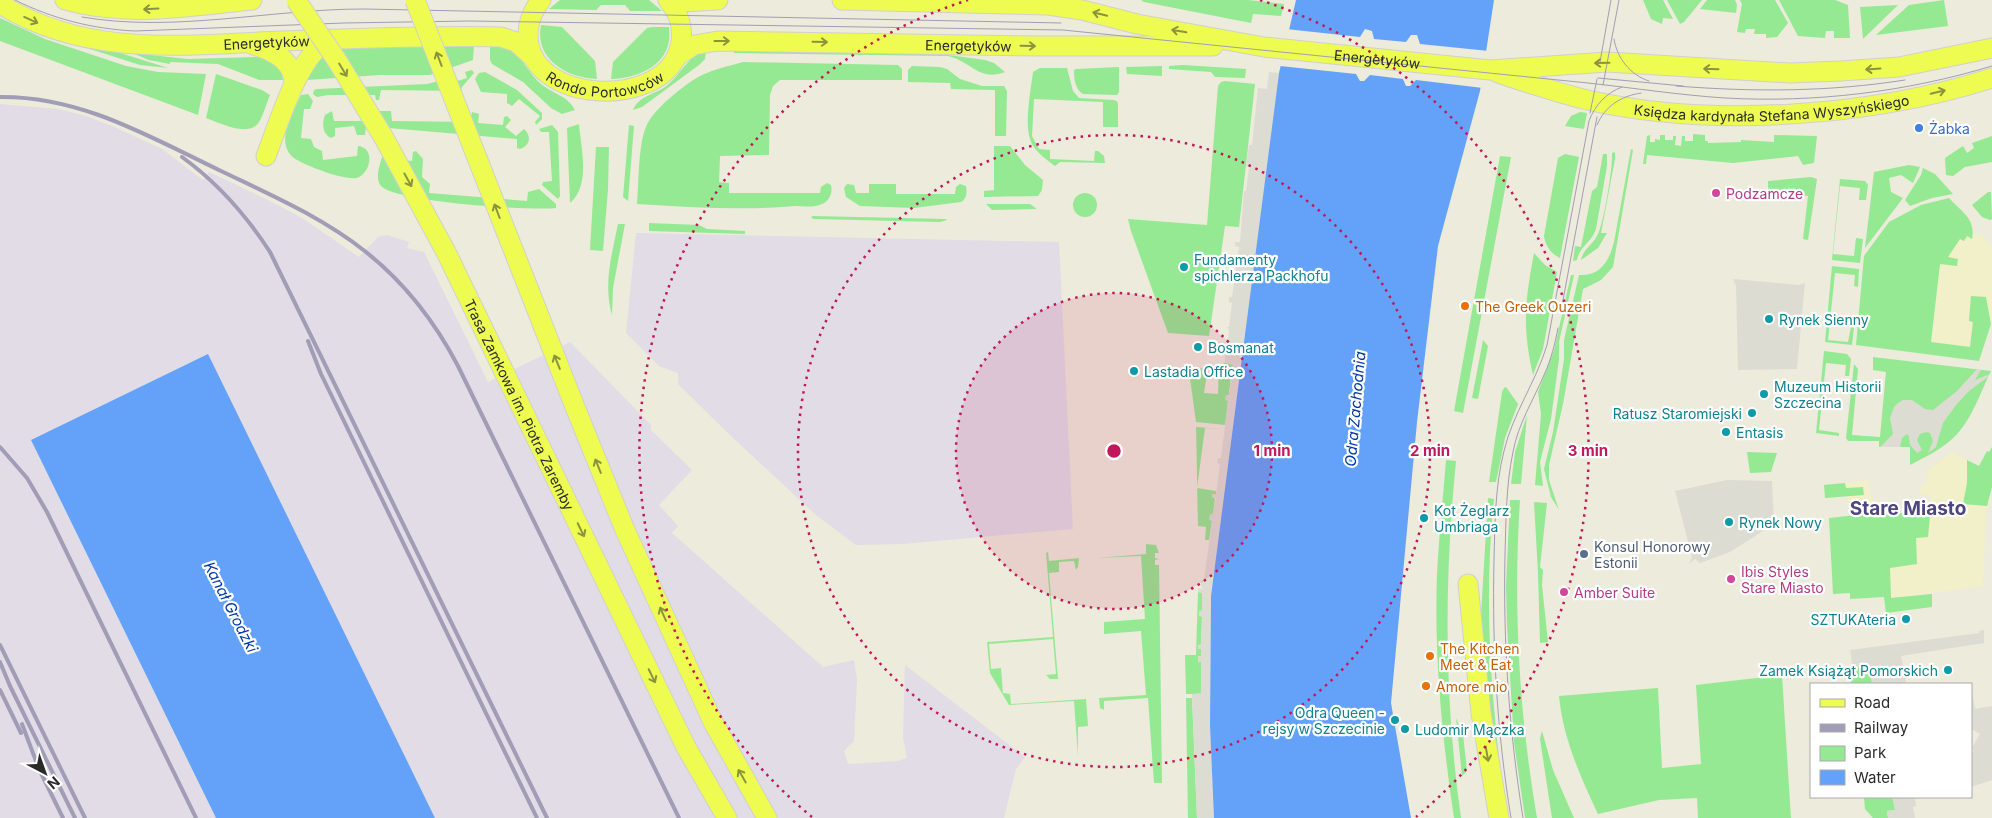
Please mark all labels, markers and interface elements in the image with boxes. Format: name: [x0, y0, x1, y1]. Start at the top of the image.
one-way arrow: [144, 5, 160, 14]
one-way arrow: [1093, 9, 1109, 18]
one-way arrow: [23, 16, 38, 26]
one-way arrow: [1171, 26, 1187, 36]
street label: Energetyków: [223, 32, 310, 52]
one-way arrow: [714, 36, 730, 46]
street label: Energetyków: [925, 36, 1012, 54]
one-way arrow: [812, 38, 828, 47]
one-way arrow: [1020, 41, 1036, 51]
street label: Energetyków: [1333, 46, 1421, 71]
one-way arrow: [434, 52, 443, 67]
one-way arrow: [1594, 58, 1610, 68]
one-way arrow: [338, 62, 348, 76]
street label: Rondo Portowców: [545, 62, 665, 78]
one-way arrow: [1865, 64, 1881, 74]
one-way arrow: [1703, 65, 1719, 74]
text: Rondo Portowców: [543, 67, 667, 100]
one-way arrow: [1930, 87, 1946, 96]
street label: Księdza kardynała Stefana Wyszyńskiego: [1633, 91, 1911, 124]
place label: Żabka: [1929, 120, 1970, 137]
marker: Żabka: [1913, 122, 1925, 134]
one-way arrow: [404, 173, 414, 187]
place label: Podzamcze: [1726, 185, 1803, 202]
marker: Podzamcze: [1710, 187, 1722, 199]
one-way arrow: [492, 204, 502, 219]
place label: Fundamenty spichlerza Packhofu: [1194, 251, 1329, 284]
marker: Fundamenty spichlerza Packhofu: [1178, 261, 1190, 273]
street label: Trasa Zamkowa im. Piotra Zaremby: [461, 296, 578, 513]
place label: The Greek Ouzeri: [1475, 298, 1591, 315]
marker: The Greek Ouzeri: [1459, 300, 1471, 312]
place label: Rynek Sienny: [1779, 311, 1869, 328]
marker: Rynek Sienny: [1763, 313, 1775, 325]
place label: Bosmanat: [1208, 339, 1274, 356]
marker: Bosmanat: [1192, 341, 1204, 353]
water label: Odra Zachodnia: [1341, 351, 1369, 467]
one-way arrow: [552, 355, 561, 370]
place label: Lastadia Office: [1144, 363, 1244, 380]
marker: Lastadia Office: [1128, 365, 1140, 377]
place label: Muzeum Historii Szczecina: [1774, 378, 1881, 411]
marker: Muzeum Historii Szczecina: [1758, 388, 1770, 400]
place label: Ratusz Staromiejski: [1613, 405, 1742, 422]
marker: Ratusz Staromiejski: [1746, 407, 1758, 419]
place label: Entasis: [1736, 424, 1783, 441]
marker: Entasis: [1720, 426, 1732, 438]
text: 1 min: [1253, 441, 1291, 460]
text: 2 min: [1410, 441, 1450, 460]
text: 3 min: [1568, 441, 1608, 460]
centre of rings: [1105, 442, 1123, 460]
one-way arrow: [593, 459, 602, 474]
district label: Stare Miasto: [1850, 497, 1966, 520]
place label: Kot Żeglarz Umbriaga: [1434, 502, 1510, 535]
marker: Kot Żeglarz Umbriaga: [1418, 512, 1430, 524]
place label: Rynek Nowy: [1739, 514, 1822, 531]
marker: Rynek Nowy: [1723, 516, 1735, 528]
one-way arrow: [577, 522, 586, 537]
place label: Konsul Honorowy Estonii: [1594, 538, 1711, 571]
marker: Konsul Honorowy Estonii: [1578, 548, 1590, 560]
water label: Kanał Grodzki: [200, 558, 262, 656]
place label: Ibis Styles Stare Miasto: [1741, 563, 1824, 596]
marker: Ibis Styles Stare Miasto: [1725, 573, 1737, 585]
place label: Amber Suite: [1574, 584, 1655, 601]
marker: Amber Suite: [1558, 586, 1570, 598]
one-way arrow: [658, 607, 668, 622]
place label: SZTUKAteria: [1811, 611, 1896, 628]
marker: SZTUKAteria: [1900, 613, 1912, 625]
place label: The Kitchen Meet & Eat: [1440, 640, 1520, 673]
marker: The Kitchen Meet & Eat: [1424, 650, 1436, 662]
place label: Zamek Książąt Pomorskich: [1759, 662, 1938, 679]
marker: Zamek Książąt Pomorskich: [1942, 664, 1954, 676]
one-way arrow: [648, 668, 657, 683]
place label: Amore mio: [1436, 678, 1508, 695]
marker: Amore mio: [1420, 680, 1432, 692]
legend: [1810, 683, 1972, 798]
text: Road: [1854, 693, 1890, 712]
place label: Odra Queen - rejsy w Szczecinie: [1263, 704, 1385, 737]
marker: Odra Queen - rejsy w Szczecinie: [1389, 714, 1401, 726]
text: Railway: [1854, 718, 1909, 737]
place label: Ludomir Mączka: [1415, 721, 1525, 738]
marker: Ludomir Mączka: [1399, 723, 1411, 735]
text: Park: [1854, 743, 1887, 762]
one-way arrow: [1483, 745, 1493, 761]
north arrow: [20, 748, 70, 798]
text: Water: [1854, 768, 1896, 787]
one-way arrow: [737, 769, 747, 784]
text: N: [44, 773, 63, 793]

